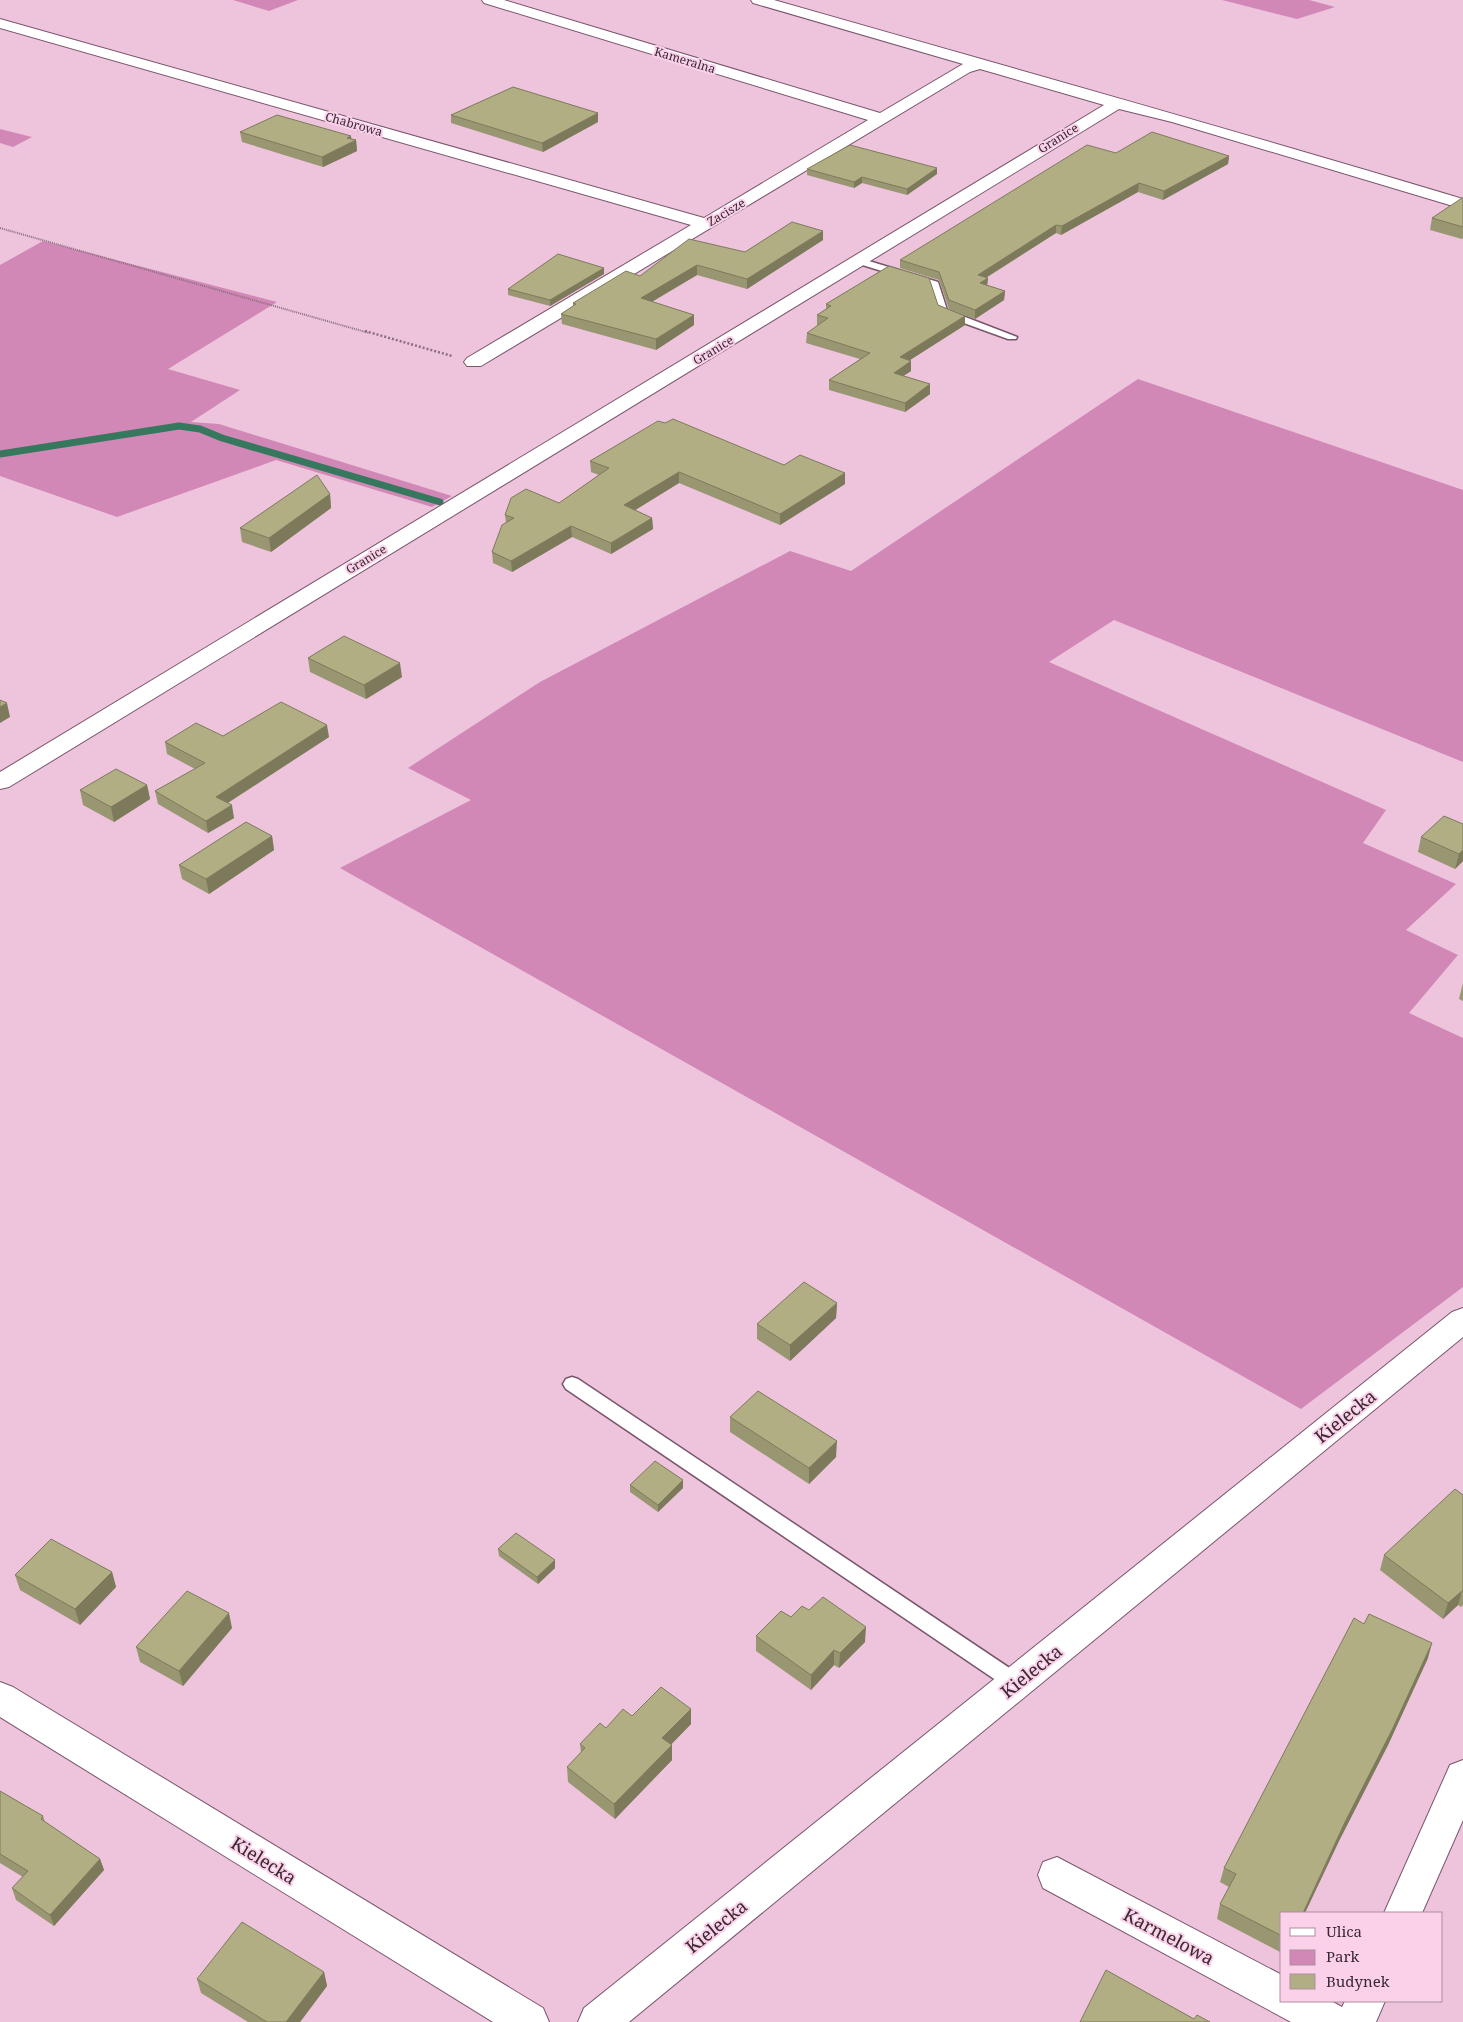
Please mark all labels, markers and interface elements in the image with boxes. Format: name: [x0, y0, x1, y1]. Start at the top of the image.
street label: Kameralna: [652, 43, 718, 77]
street label: Chabrowa: [323, 108, 385, 140]
street label: Granice: [1035, 119, 1081, 157]
street label: Zacisze: [704, 194, 748, 230]
street label: Granice: [689, 331, 737, 369]
street label: Granice: [342, 540, 390, 578]
street label: Kielecka: [1309, 1384, 1381, 1448]
street label: Kielecka: [995, 1639, 1067, 1703]
street label: Kielecka: [227, 1831, 301, 1889]
street label: Kielecka: [680, 1894, 752, 1958]
street label: Karmelowa: [1119, 1902, 1219, 1970]
legend: [1280, 1912, 1443, 2002]
text: Ulica: [1326, 1921, 1362, 1941]
text: Park: [1326, 1946, 1360, 1966]
text: Budynek: [1326, 1971, 1390, 1991]

